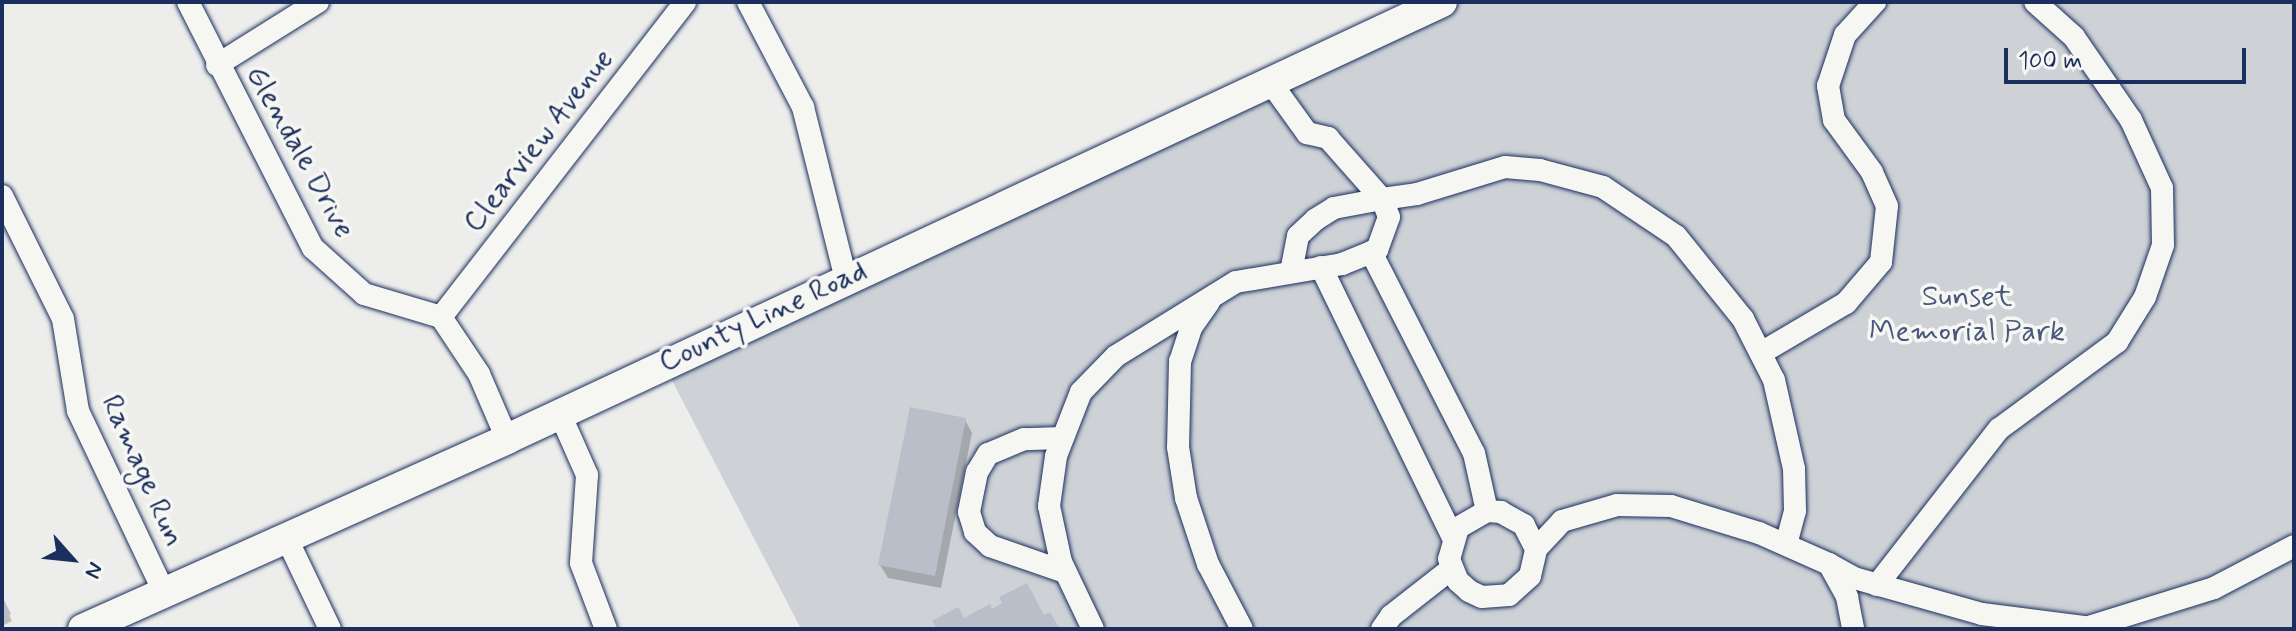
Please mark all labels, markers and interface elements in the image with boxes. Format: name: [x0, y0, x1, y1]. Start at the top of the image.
scale bar: [2008, 32, 2250, 82]
street label: Clearview Avenue: [454, 40, 624, 242]
text: 100 m: [2018, 46, 2082, 77]
street label: Glendale Drive: [238, 60, 362, 244]
street label: County Line Road: [655, 254, 871, 380]
park label: Sunset Memorial Park: [1870, 279, 2064, 350]
street label: Ramage Run: [93, 389, 191, 553]
north arrow: [32, 519, 112, 599]
text: N: [78, 557, 109, 583]

